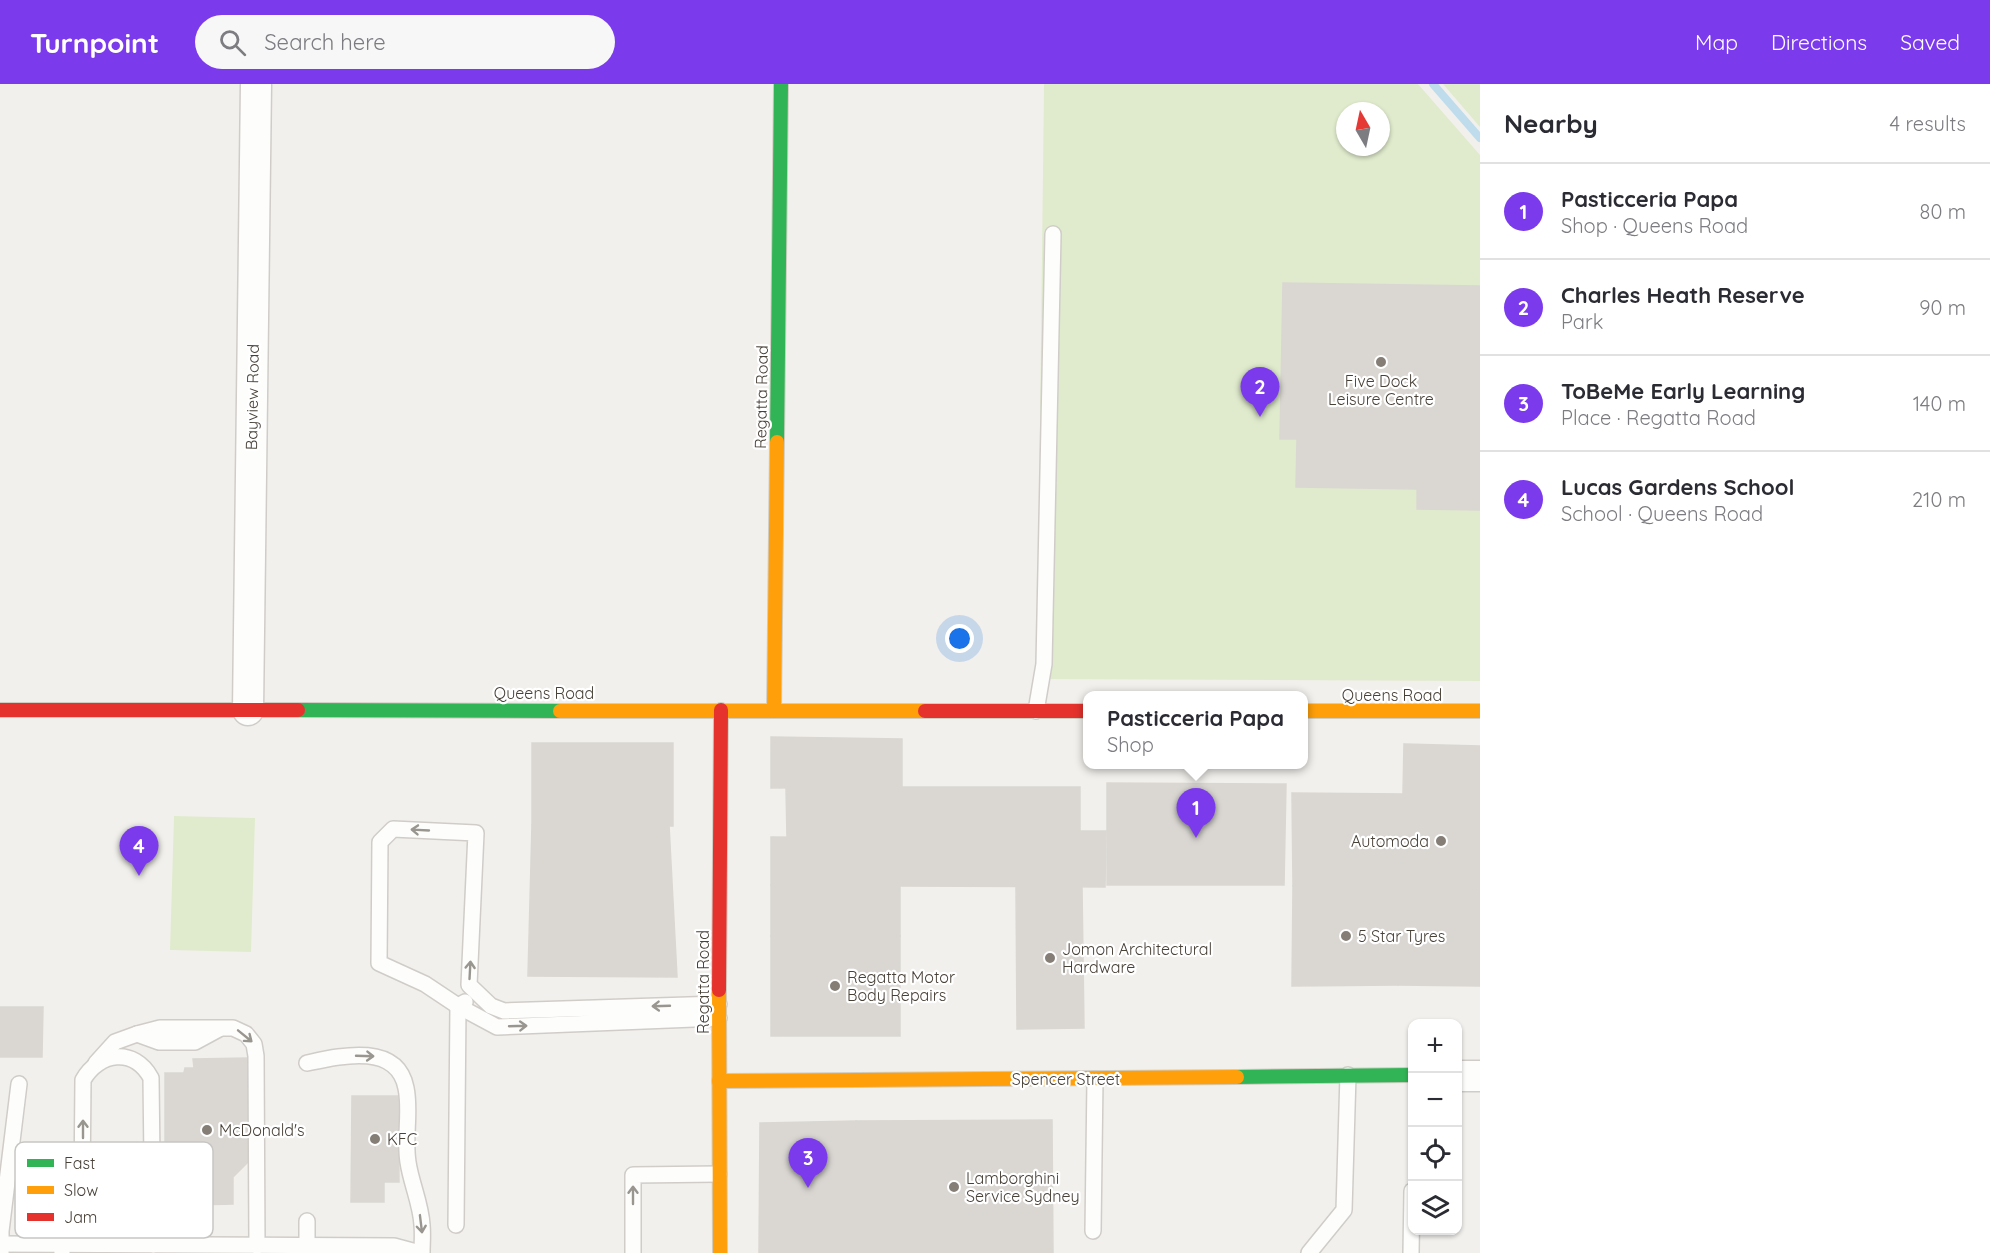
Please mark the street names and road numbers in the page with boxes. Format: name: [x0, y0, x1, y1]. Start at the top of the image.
street label: Bayview Road: [241, 344, 263, 450]
street label: Regatta Road: [750, 345, 772, 449]
street label: Queens Road: [494, 683, 594, 703]
street label: Queens Road: [1342, 685, 1442, 705]
street label: Regatta Road: [693, 930, 713, 1034]
street label: Spencer Street: [1012, 1069, 1120, 1089]

